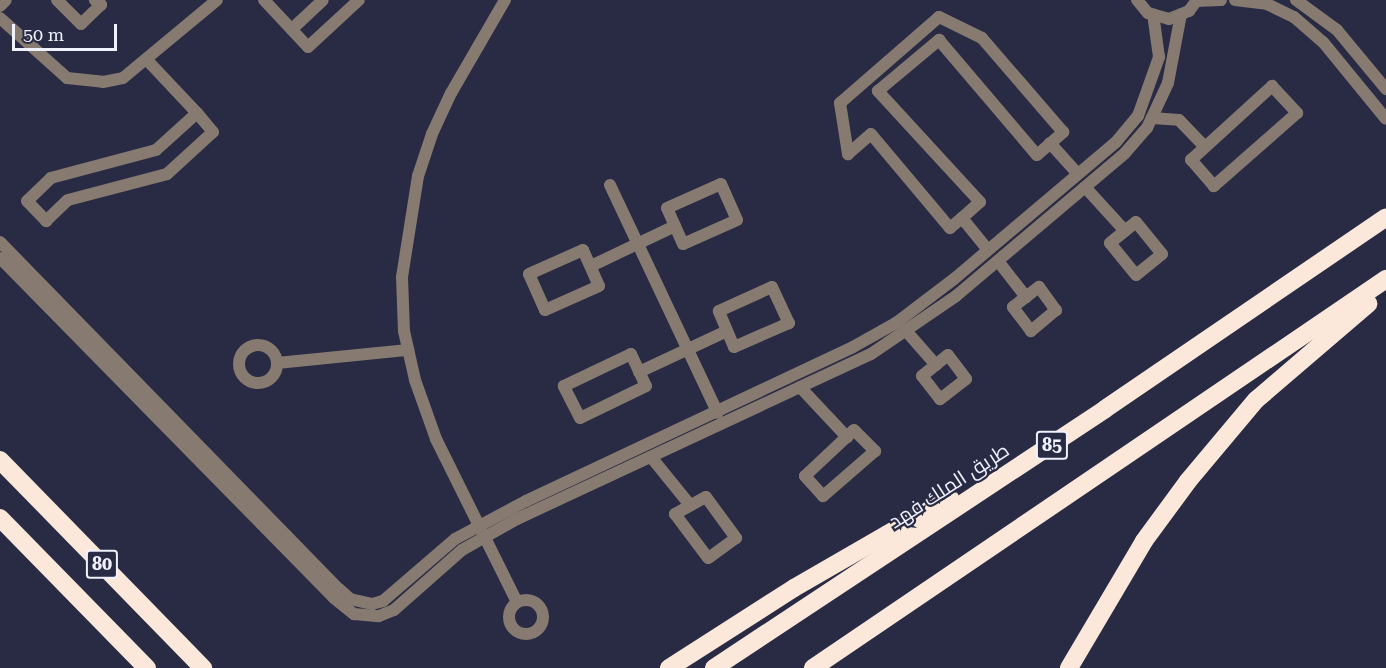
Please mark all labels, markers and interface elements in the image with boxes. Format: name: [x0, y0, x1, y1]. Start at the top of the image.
scale bar: [15, 12, 120, 50]
text: 50 m: [23, 24, 64, 45]
road number: 85: [1036, 430, 1068, 460]
street label: طريق الملك فهد: [884, 438, 1014, 534]
road number: 80: [86, 549, 118, 579]

